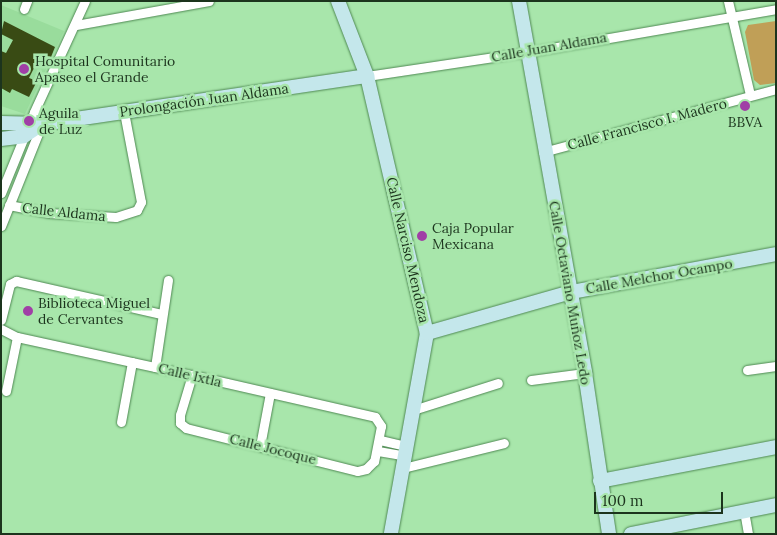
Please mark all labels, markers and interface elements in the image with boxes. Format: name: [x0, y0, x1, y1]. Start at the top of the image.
street label: Calle Juan Aldama: [490, 29, 608, 65]
place label: Hospital Comunitario Apaseo el Grande: [35, 53, 175, 85]
marker: Hospital Comunitario Apaseo el Grande: [17, 62, 31, 76]
street label: Prolongación Juan Aldama: [118, 80, 290, 120]
street label: Calle Francisco I. Madero: [566, 95, 728, 153]
marker: BBVA: [739, 100, 751, 112]
place label: Aguila de Luz: [39, 105, 82, 138]
place label: BBVA: [728, 114, 762, 130]
marker: Aguila de Luz: [23, 115, 35, 127]
street label: Calle Narciso Mendoza: [383, 175, 433, 325]
street label: Calle Aldama: [21, 199, 107, 225]
street label: Calle Octaviano Muñoz Ledo: [546, 200, 594, 386]
place label: Caja Popular Mexicana: [432, 220, 514, 252]
marker: Caja Popular Mexicana: [416, 230, 428, 242]
street label: Calle Melchor Ocampo: [584, 255, 734, 297]
place label: Biblioteca Miguel de Cervantes: [38, 295, 150, 328]
marker: Biblioteca Miguel de Cervantes: [22, 305, 34, 317]
street label: Calle Ixtla: [157, 360, 223, 390]
street label: Calle Jocoque: [228, 430, 318, 468]
scale bar: [597, 482, 726, 514]
text: 100 m: [602, 491, 643, 510]

